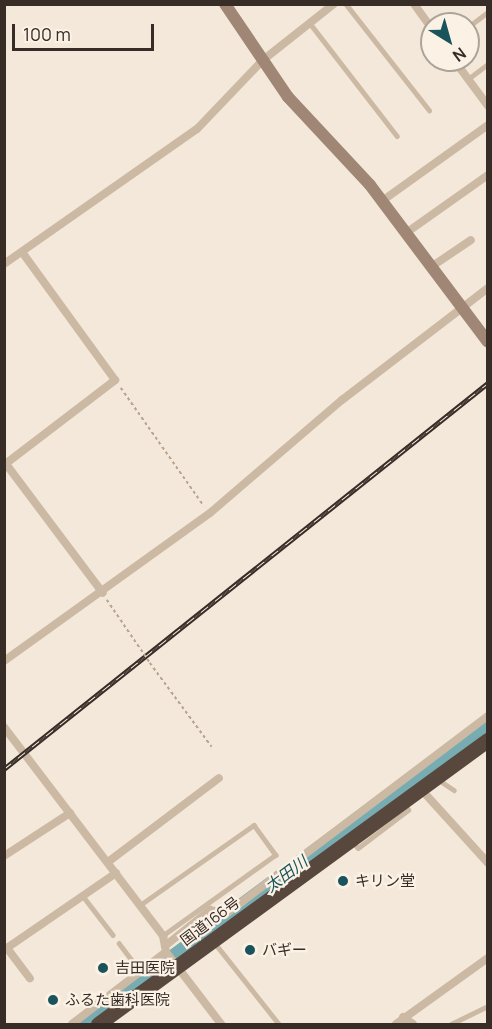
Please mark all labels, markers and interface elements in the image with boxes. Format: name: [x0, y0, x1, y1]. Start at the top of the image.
scale bar: [15, 12, 158, 50]
north arrow: [420, 12, 480, 72]
text: 100 m: [23, 22, 71, 46]
text: N: [448, 43, 471, 67]
water label: 太田川: [261, 852, 311, 896]
place label: キリン堂: [355, 872, 415, 890]
marker: キリン堂: [336, 874, 350, 888]
street label: 国道166号: [177, 893, 243, 949]
place label: バギー: [262, 941, 307, 959]
marker: バギー: [243, 943, 257, 957]
place label: 吉田医院: [115, 959, 175, 977]
marker: 吉田医院: [96, 961, 110, 975]
place label: ふるた歯科医院: [65, 991, 170, 1009]
marker: ふるた歯科医院: [46, 993, 60, 1007]

